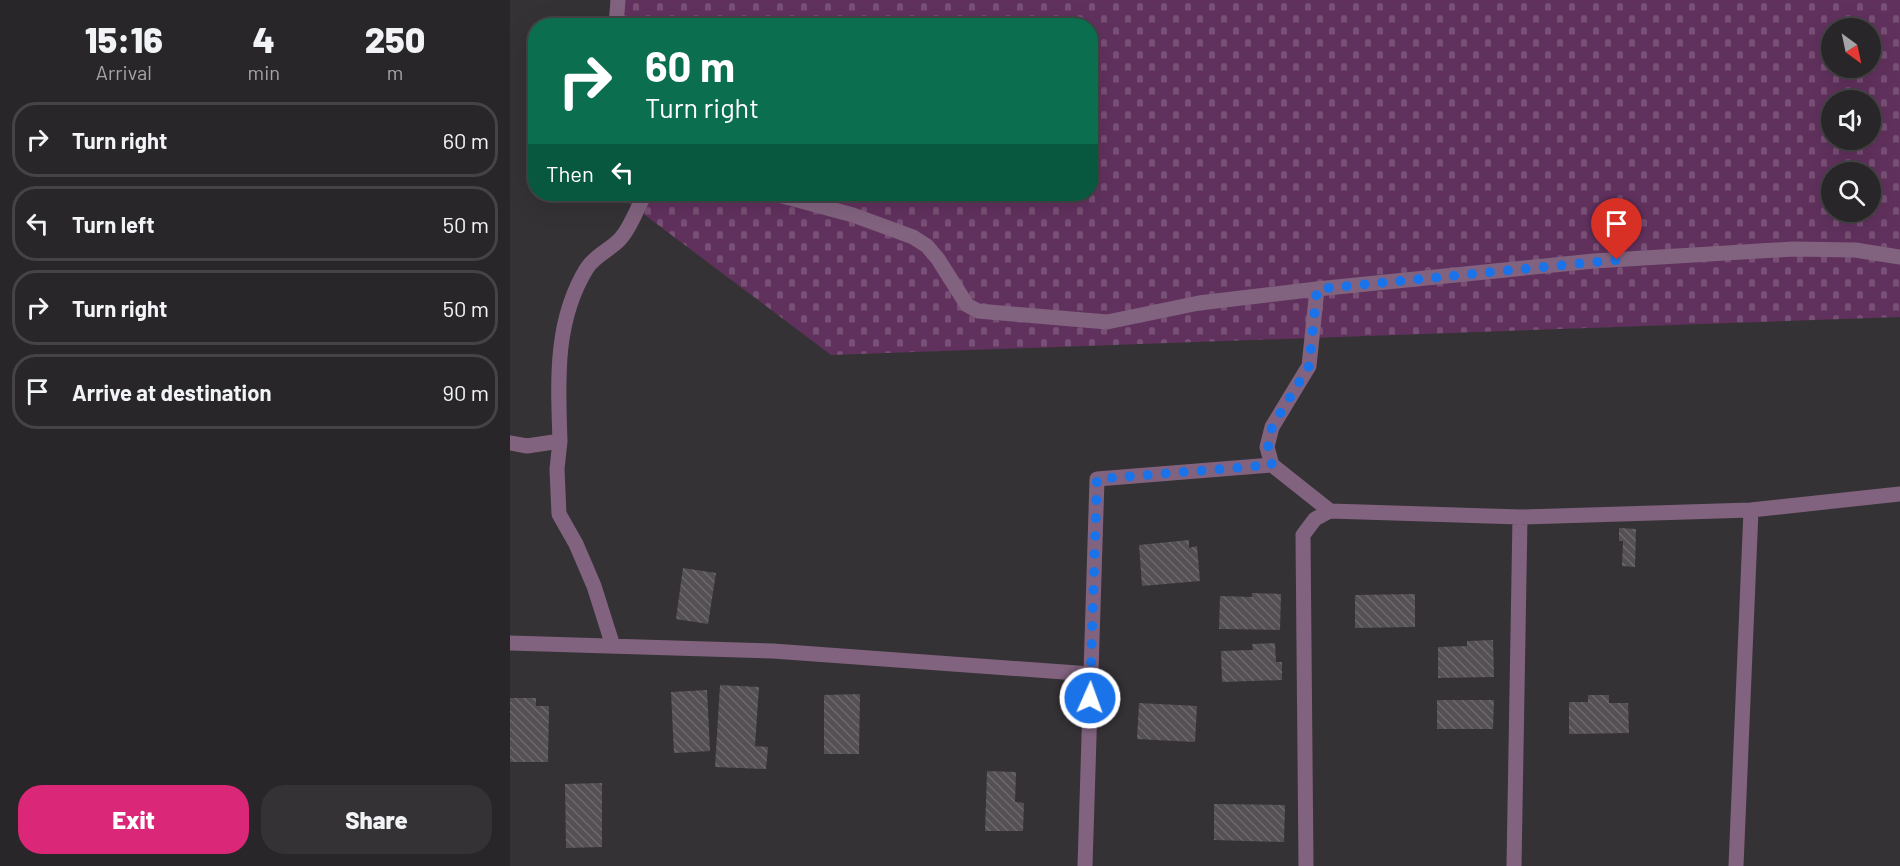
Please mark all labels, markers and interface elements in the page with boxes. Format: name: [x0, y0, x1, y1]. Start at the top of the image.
text: 15:16: [85, 17, 163, 60]
text: 4: [253, 17, 275, 60]
text: 250: [365, 17, 425, 60]
north arrow: [1821, 18, 1881, 78]
map controls: [1821, 18, 1881, 222]
text: 60 m: [645, 40, 735, 90]
icon: right: [546, 42, 624, 120]
text: Arrival: [96, 60, 152, 84]
text: min: [248, 60, 280, 84]
text: m: [387, 60, 403, 84]
button: sound: [1821, 90, 1881, 150]
text: Turn right: [645, 91, 759, 123]
icon: right: [21, 123, 54, 156]
text: Turn right: [72, 127, 167, 153]
text: 60 m: [443, 127, 489, 153]
icon: left: [606, 156, 639, 189]
text: Then: [546, 160, 594, 186]
button: search: [1821, 162, 1881, 222]
pin: [1591, 198, 1642, 260]
icon: left: [21, 207, 54, 240]
icon: arrive: [1600, 207, 1633, 240]
text: Turn left: [72, 211, 155, 237]
text: 50 m: [443, 211, 489, 237]
icon: right: [21, 291, 54, 324]
text: Turn right: [72, 295, 167, 321]
text: 50 m: [443, 295, 489, 321]
icon: arrive: [21, 375, 54, 408]
text: Arrive at destination: [72, 379, 271, 405]
text: 90 m: [443, 379, 489, 405]
position arrow: [1058, 666, 1122, 730]
button: Exit: [18, 785, 249, 854]
button: Share: [261, 785, 492, 854]

